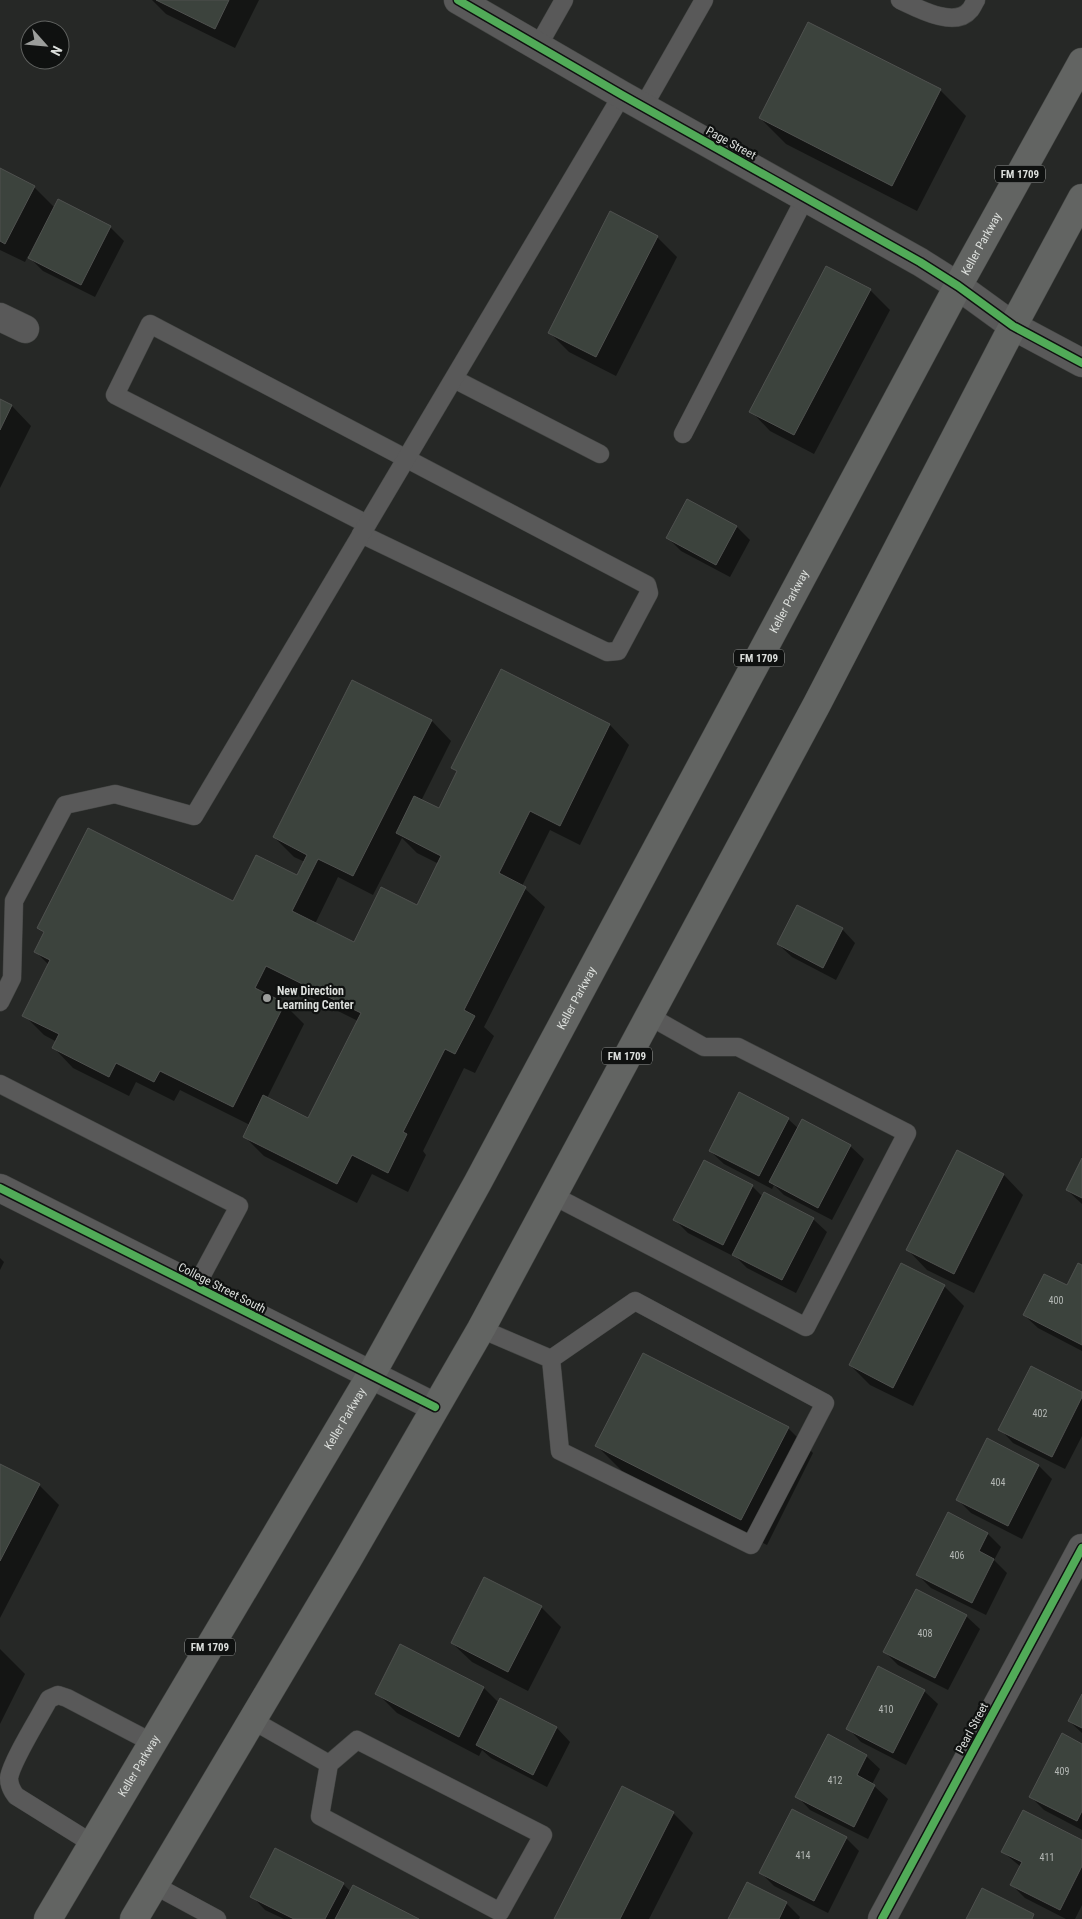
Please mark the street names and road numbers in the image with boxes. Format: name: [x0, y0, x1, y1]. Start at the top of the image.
street label: Page Street: [704, 124, 759, 163]
road number: FM 1709: [995, 165, 1045, 182]
street label: Keller Parkway: [958, 210, 1004, 278]
street label: Keller Parkway: [766, 567, 812, 635]
road number: FM 1709: [734, 650, 784, 666]
street label: Keller Parkway: [554, 964, 599, 1032]
road number: FM 1709: [602, 1048, 652, 1064]
street label: College Street South: [176, 1260, 268, 1316]
street label: Keller Parkway: [321, 1385, 369, 1452]
road number: FM 1709: [185, 1638, 235, 1655]
street label: Pearl Street: [953, 1700, 991, 1756]
street label: Keller Parkway: [115, 1732, 163, 1799]

